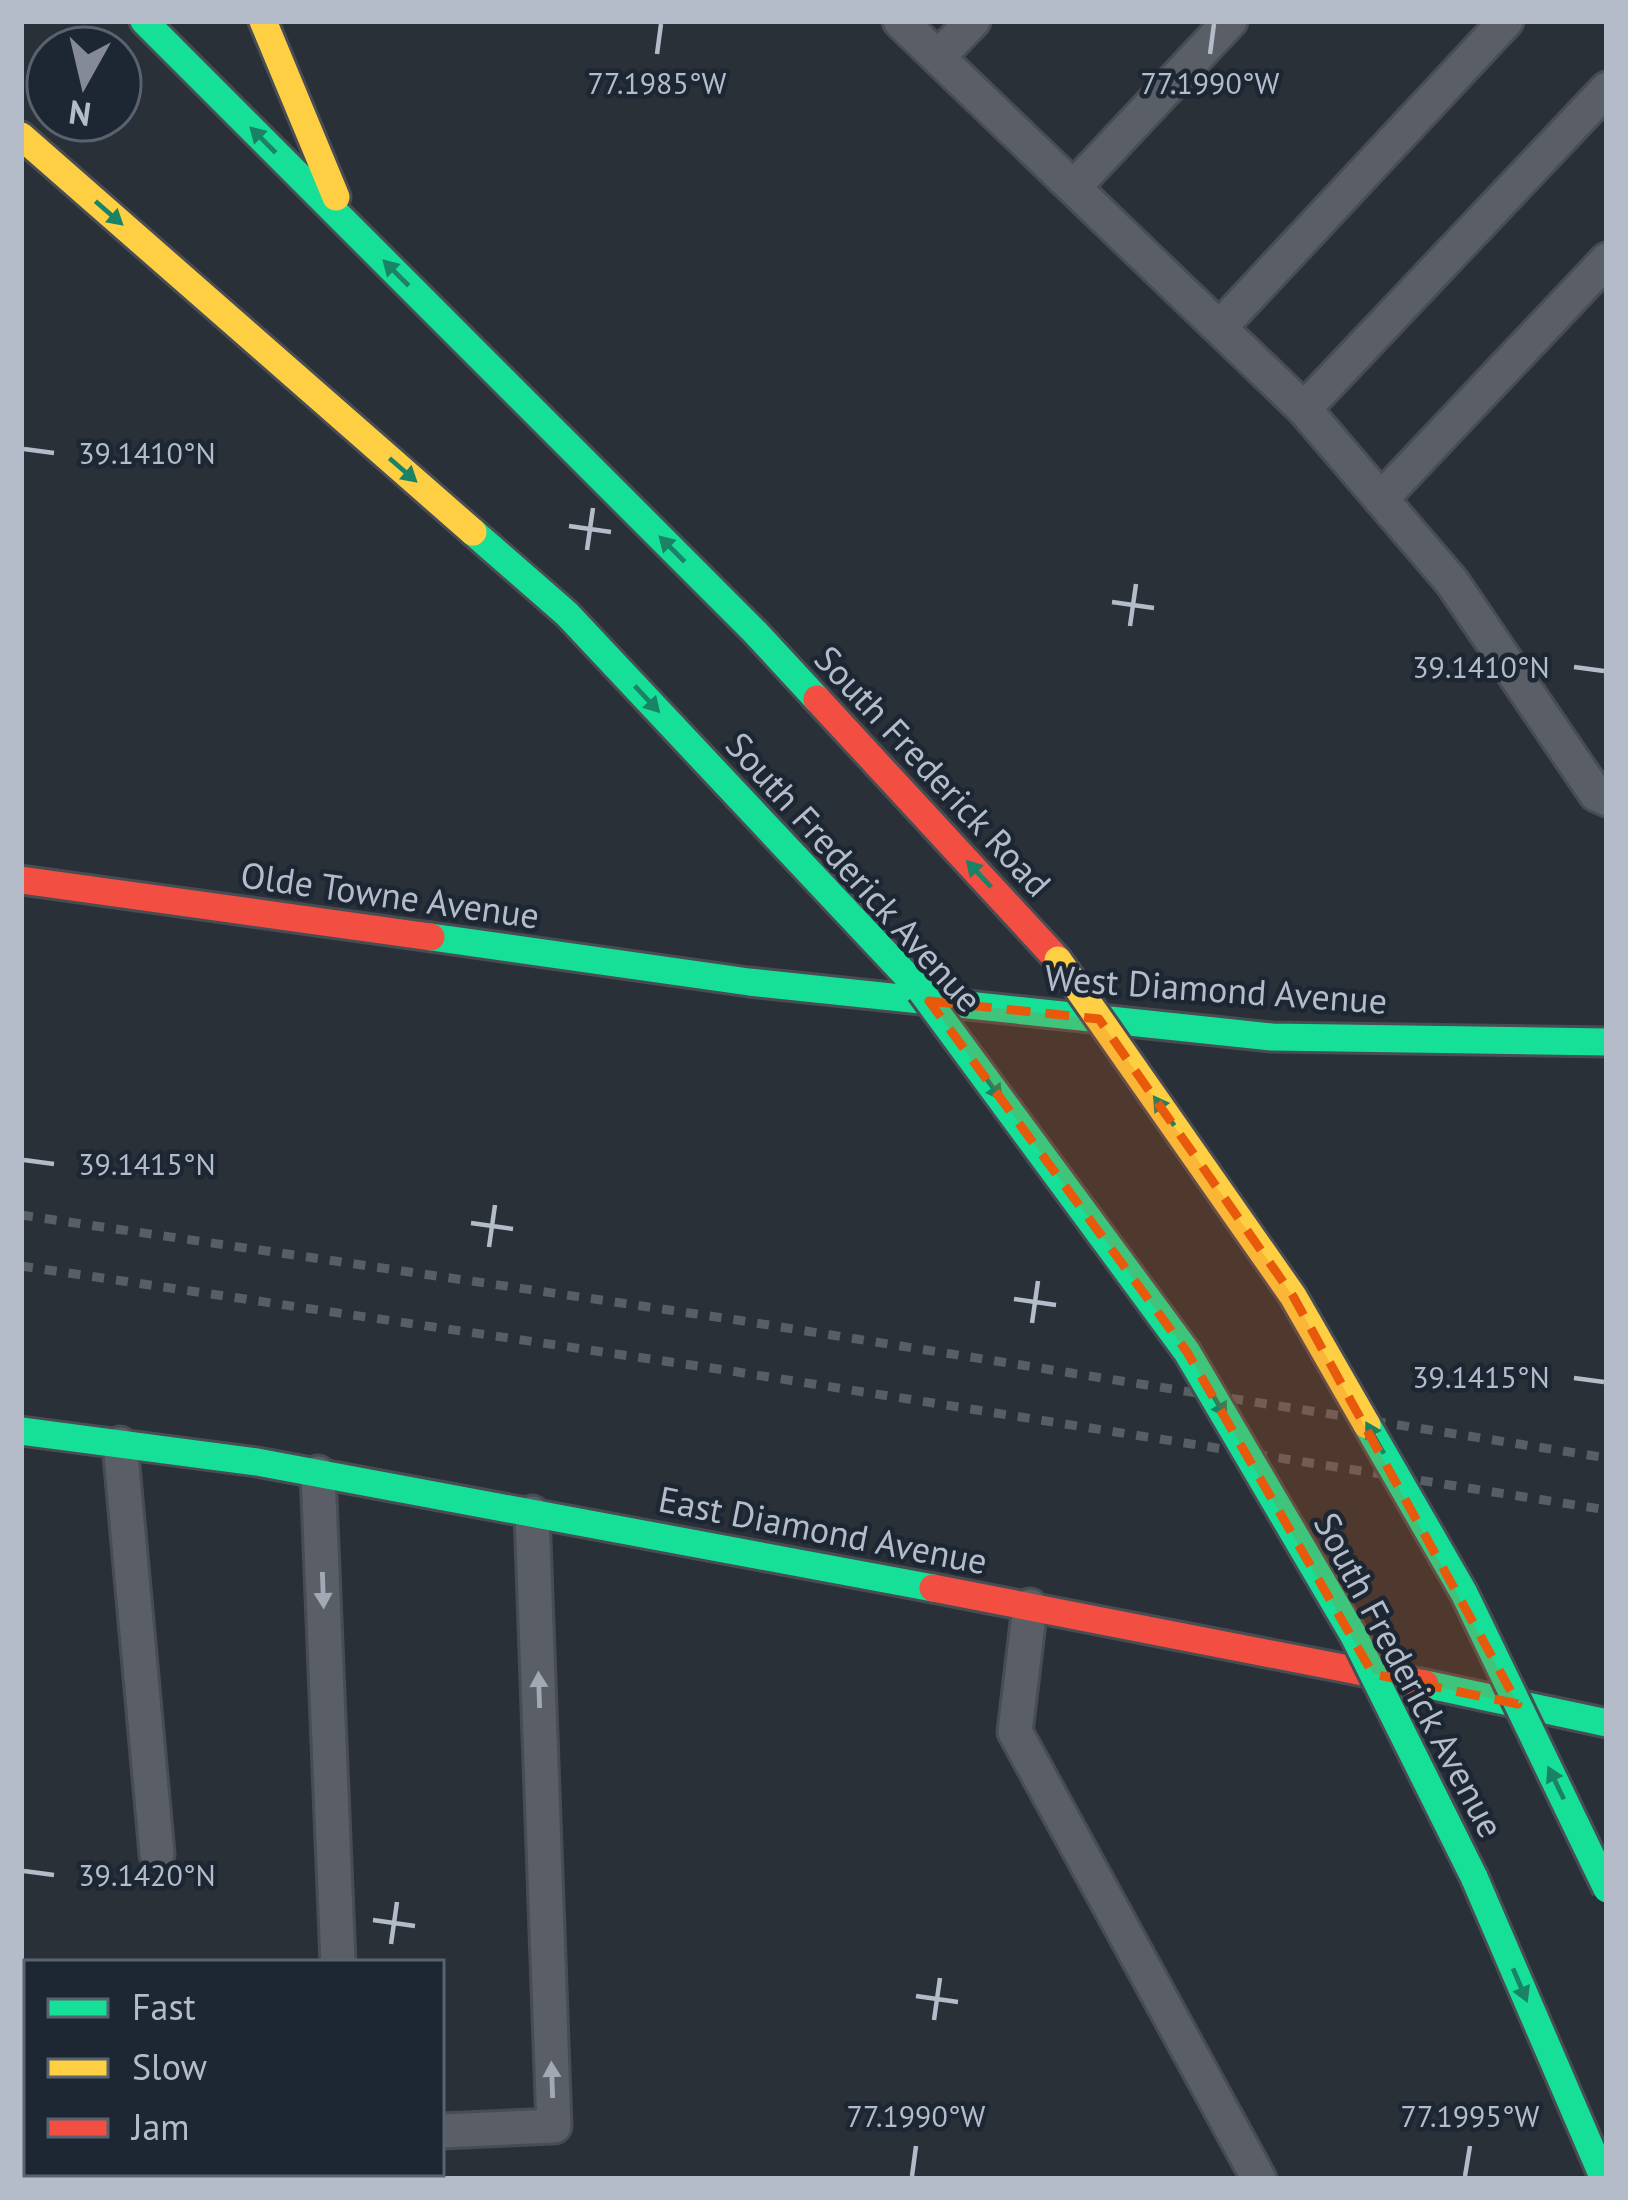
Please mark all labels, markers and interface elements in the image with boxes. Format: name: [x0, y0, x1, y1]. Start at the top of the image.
north arrow: [24, 24, 144, 144]
text: 77.1985°W: [588, 63, 727, 102]
text: 77.1990°W: [1141, 63, 1280, 102]
text: N: [66, 91, 93, 137]
one-way arrow: [250, 126, 278, 155]
one-way arrow: [94, 200, 124, 226]
one-way arrow: [382, 259, 410, 287]
text: 39.1410°N: [78, 433, 216, 472]
one-way arrow: [388, 456, 417, 483]
one-way arrow: [658, 535, 686, 563]
street label: South Frederick Road: [805, 635, 1062, 906]
text: 39.1410°N: [1412, 647, 1550, 686]
one-way arrow: [633, 684, 660, 713]
street label: South Frederick Avenue: [716, 722, 993, 1022]
street label: Olde Towne Avenue: [238, 850, 542, 939]
one-way arrow: [966, 860, 993, 889]
street label: West Diamond Avenue: [1043, 953, 1389, 1024]
one-way arrow: [978, 1069, 1002, 1101]
one-way arrow: [1153, 1095, 1176, 1127]
text: 39.1415°N: [78, 1144, 216, 1183]
text: 39.1415°N: [1412, 1357, 1550, 1396]
one-way arrow: [1205, 1385, 1226, 1419]
one-way arrow: [1366, 1422, 1387, 1455]
street label: East Diamond Avenue: [655, 1475, 991, 1584]
street label: South Frederick Avenue: [1304, 1504, 1515, 1845]
one-way arrow: [313, 1572, 332, 1610]
one-way arrow: [529, 1670, 548, 1708]
one-way arrow: [1546, 1765, 1566, 1800]
text: 39.1420°N: [78, 1855, 216, 1894]
legend: [24, 1960, 444, 2176]
one-way arrow: [1511, 1967, 1531, 2002]
text: Fast: [132, 1983, 196, 2030]
text: Slow: [132, 2043, 208, 2090]
one-way arrow: [542, 2060, 561, 2098]
text: 77.1990°W: [847, 2096, 986, 2135]
text: 77.1995°W: [1401, 2096, 1540, 2135]
text: Jam: [130, 2103, 190, 2150]

